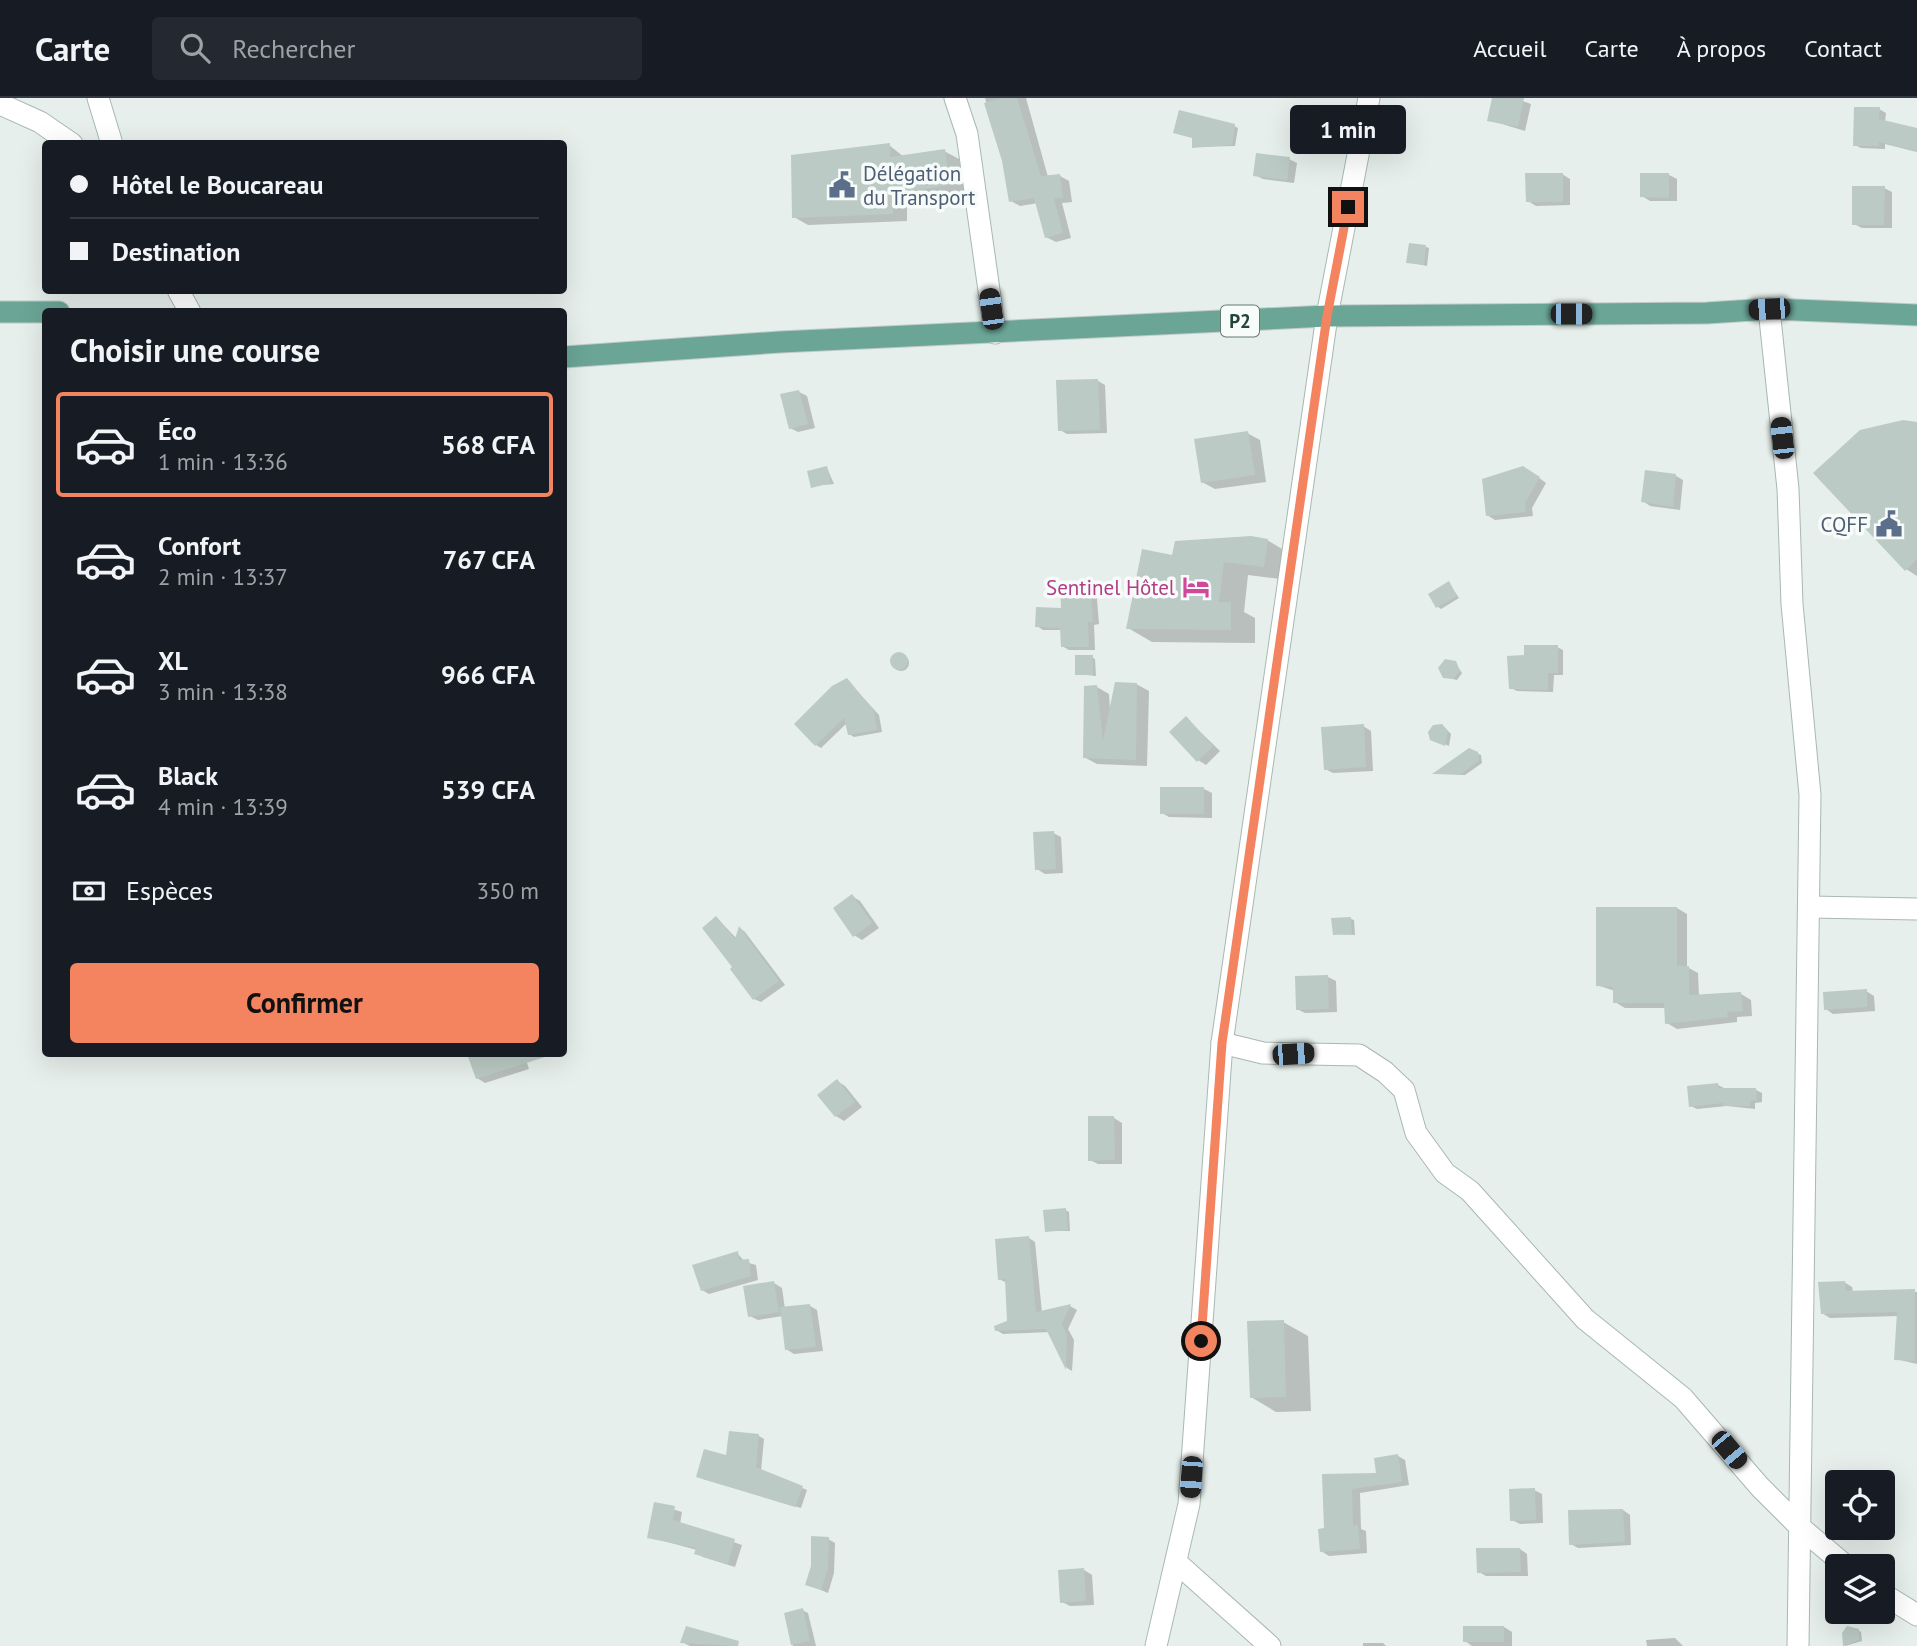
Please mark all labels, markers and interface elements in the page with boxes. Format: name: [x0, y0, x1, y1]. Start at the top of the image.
search box: [152, 17, 642, 80]
text: Carte: [35, 27, 110, 70]
icon: search: [176, 29, 214, 67]
text: Rechercher: [232, 32, 355, 65]
text: Accueil: [1473, 33, 1547, 64]
text: Carte: [1585, 33, 1639, 64]
text: À propos: [1677, 33, 1766, 64]
text: Contact: [1804, 33, 1882, 64]
callout: 1 min: [1290, 105, 1406, 154]
text: 1 min: [1320, 115, 1376, 144]
place label: Délégation du Transport: [863, 160, 975, 211]
text: Hôtel le Boucareau: [112, 168, 323, 201]
public building icon: Délégation du Transport: [827, 170, 857, 200]
route end: [1332, 191, 1364, 223]
text: Destination: [112, 235, 240, 268]
car: [978, 287, 1005, 331]
car: [1748, 297, 1791, 321]
car: [1551, 304, 1593, 325]
road number: P2: [1221, 306, 1259, 336]
text: Choisir une course: [70, 329, 320, 371]
icon: car: [74, 413, 137, 476]
text: Éco: [158, 414, 196, 447]
car: [1770, 416, 1795, 460]
text: 568 CFA: [441, 428, 535, 461]
text: 1 min · 13:36: [158, 447, 288, 476]
public building icon: CQFF: [1874, 509, 1904, 539]
place label: CQFF: [1820, 511, 1868, 538]
icon: car: [74, 528, 137, 591]
text: Confort: [158, 529, 241, 562]
text: 767 CFA: [442, 543, 535, 576]
text: 2 min · 13:37: [158, 562, 288, 591]
hotel icon: Sentinel Hôtel: [1181, 572, 1211, 602]
place label: Sentinel Hôtel: [1046, 574, 1175, 601]
icon: car: [74, 643, 137, 706]
text: XL: [158, 644, 188, 677]
text: 966 CFA: [441, 658, 535, 691]
text: 3 min · 13:38: [158, 677, 288, 706]
icon: car: [74, 758, 137, 821]
text: Black: [158, 759, 218, 792]
text: 539 CFA: [441, 773, 535, 806]
text: 4 min · 13:39: [158, 792, 288, 821]
icon: cash: [70, 872, 108, 910]
text: Espèces: [126, 874, 213, 907]
text: 350 m: [477, 876, 539, 905]
button: Confirmer: [70, 963, 539, 1043]
car: [1272, 1042, 1315, 1066]
route start: [1185, 1325, 1217, 1357]
car: [1708, 1427, 1751, 1473]
car: [1180, 1455, 1203, 1499]
map controls: [1825, 1470, 1895, 1624]
button: locate: [1825, 1470, 1895, 1540]
button: layers: [1825, 1554, 1895, 1624]

